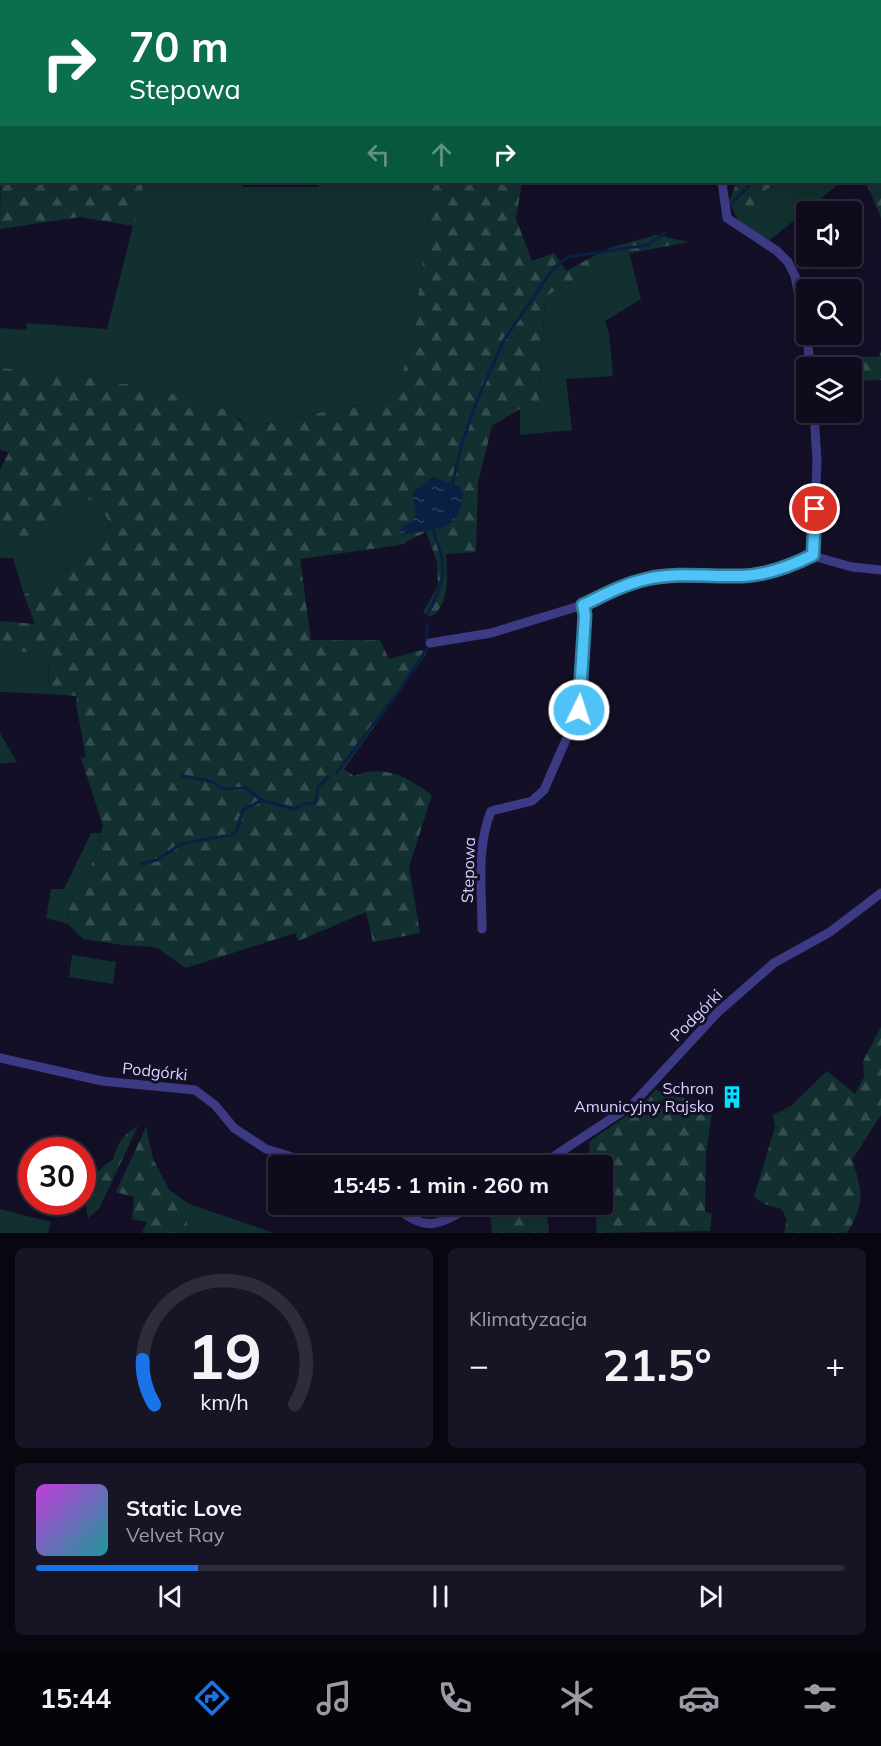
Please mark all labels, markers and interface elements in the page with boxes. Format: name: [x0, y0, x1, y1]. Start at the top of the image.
text: 70 m: [129, 20, 229, 73]
icon: right: [30, 24, 108, 102]
text: Stepowa: [129, 72, 241, 106]
icon: left: [362, 138, 395, 171]
icon: ahead: [425, 138, 458, 171]
icon: right: [488, 138, 521, 171]
map controls: [796, 201, 862, 423]
button: sound: [796, 201, 862, 267]
button: search: [796, 279, 862, 345]
button: layers: [796, 357, 862, 423]
pin: [789, 483, 840, 534]
icon: arrive: [798, 492, 831, 525]
position arrow: [547, 678, 611, 742]
street label: Stepowa: [457, 837, 479, 903]
street label: Podgórki: [666, 985, 726, 1045]
street label: Podgórki: [121, 1058, 189, 1084]
place label: Schron Amunicyjny Rajsko: [574, 1078, 714, 1116]
building icon: Schron Amunicyjny Rajsko: [719, 1084, 745, 1110]
speed limit sign: 30: [18, 1137, 96, 1215]
text: 15:45 · 1 min · 260 m: [332, 1171, 549, 1199]
text: Klimatyzacja: [469, 1306, 587, 1331]
text: 19: [187, 1316, 261, 1395]
text: 21.5°: [602, 1336, 712, 1392]
text: −: [469, 1344, 489, 1385]
text: +: [825, 1344, 845, 1385]
text: km/h: [200, 1388, 248, 1415]
text: Static Love: [126, 1494, 242, 1522]
text: Velvet Ray: [126, 1522, 224, 1547]
icon: previous: [154, 1580, 187, 1613]
icon: pause: [424, 1580, 457, 1613]
icon: next: [694, 1580, 727, 1613]
icon: directions: [191, 1677, 233, 1719]
icon: music: [313, 1677, 355, 1719]
icon: phone: [434, 1677, 476, 1719]
icon: climate: [556, 1677, 598, 1719]
icon: car: [678, 1677, 720, 1719]
icon: filters: [799, 1677, 841, 1719]
text: 15:44: [40, 1681, 111, 1715]

